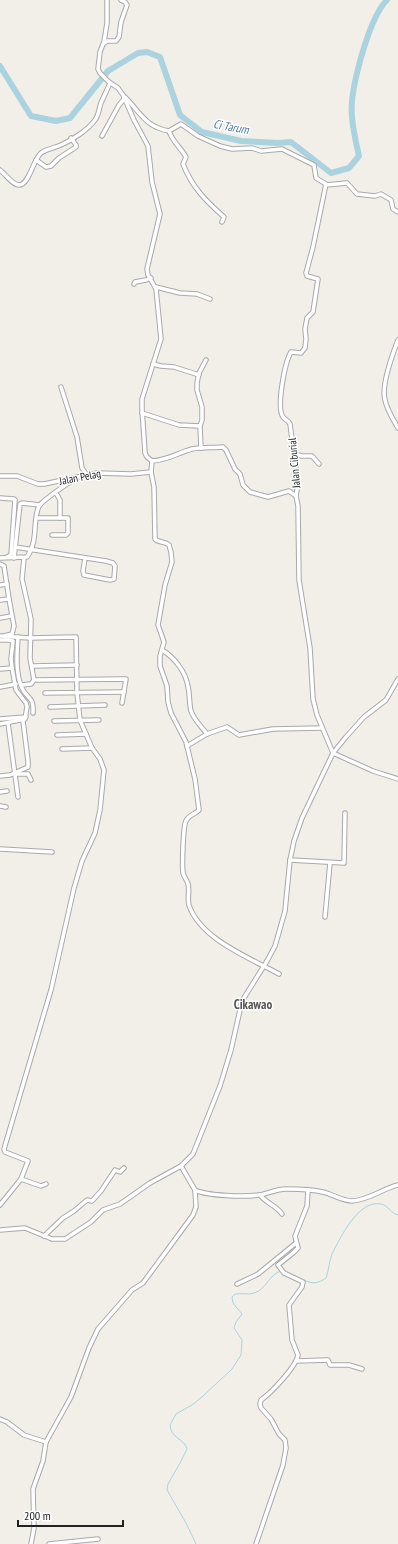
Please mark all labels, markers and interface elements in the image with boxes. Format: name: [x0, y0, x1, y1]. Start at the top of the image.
water label: Ci Tarum: [212, 116, 251, 137]
street label: Jalan Ciburial: [285, 437, 303, 490]
street label: Jalan Pelag: [57, 466, 102, 488]
district label: Cikawao: [234, 996, 272, 1013]
scale bar: [18, 1502, 123, 1528]
text: 200 m: [24, 1508, 51, 1523]

